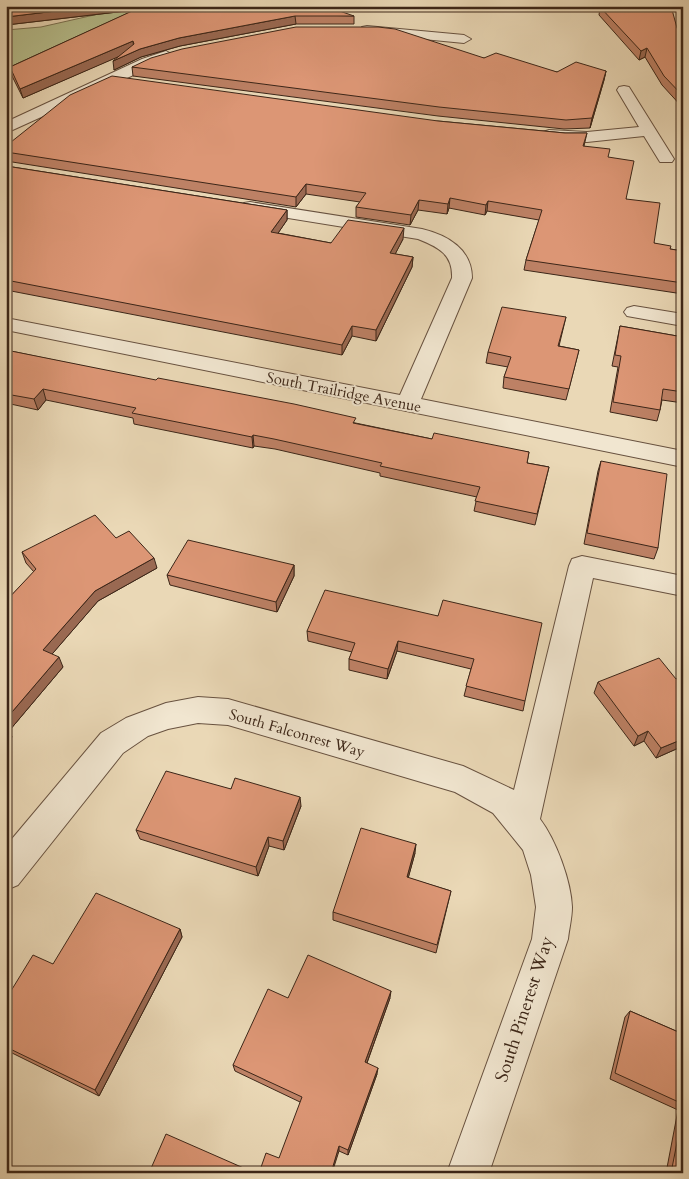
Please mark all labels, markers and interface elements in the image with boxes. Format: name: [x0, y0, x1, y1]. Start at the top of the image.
street label: South Trailridge Avenue: [265, 367, 423, 417]
street label: South Falconrest Way: [227, 704, 367, 762]
street label: South Pinerest Way: [489, 933, 560, 1085]

